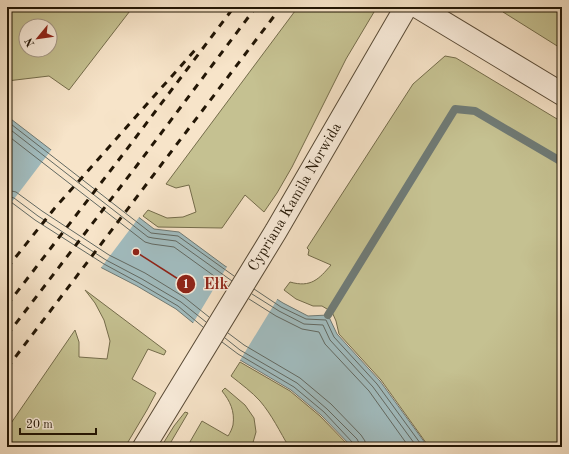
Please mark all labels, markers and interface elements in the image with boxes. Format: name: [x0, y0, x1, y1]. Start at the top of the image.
north arrow: [18, 18, 58, 58]
text: N: [23, 35, 37, 48]
street label: Cypriana Kamila Norwida: [246, 120, 345, 274]
callout: Ełk: [176, 270, 237, 298]
text: Ełk: [204, 277, 228, 293]
text: 1: [183, 279, 189, 291]
scale bar: [20, 410, 96, 436]
text: 20 m: [26, 419, 53, 431]

